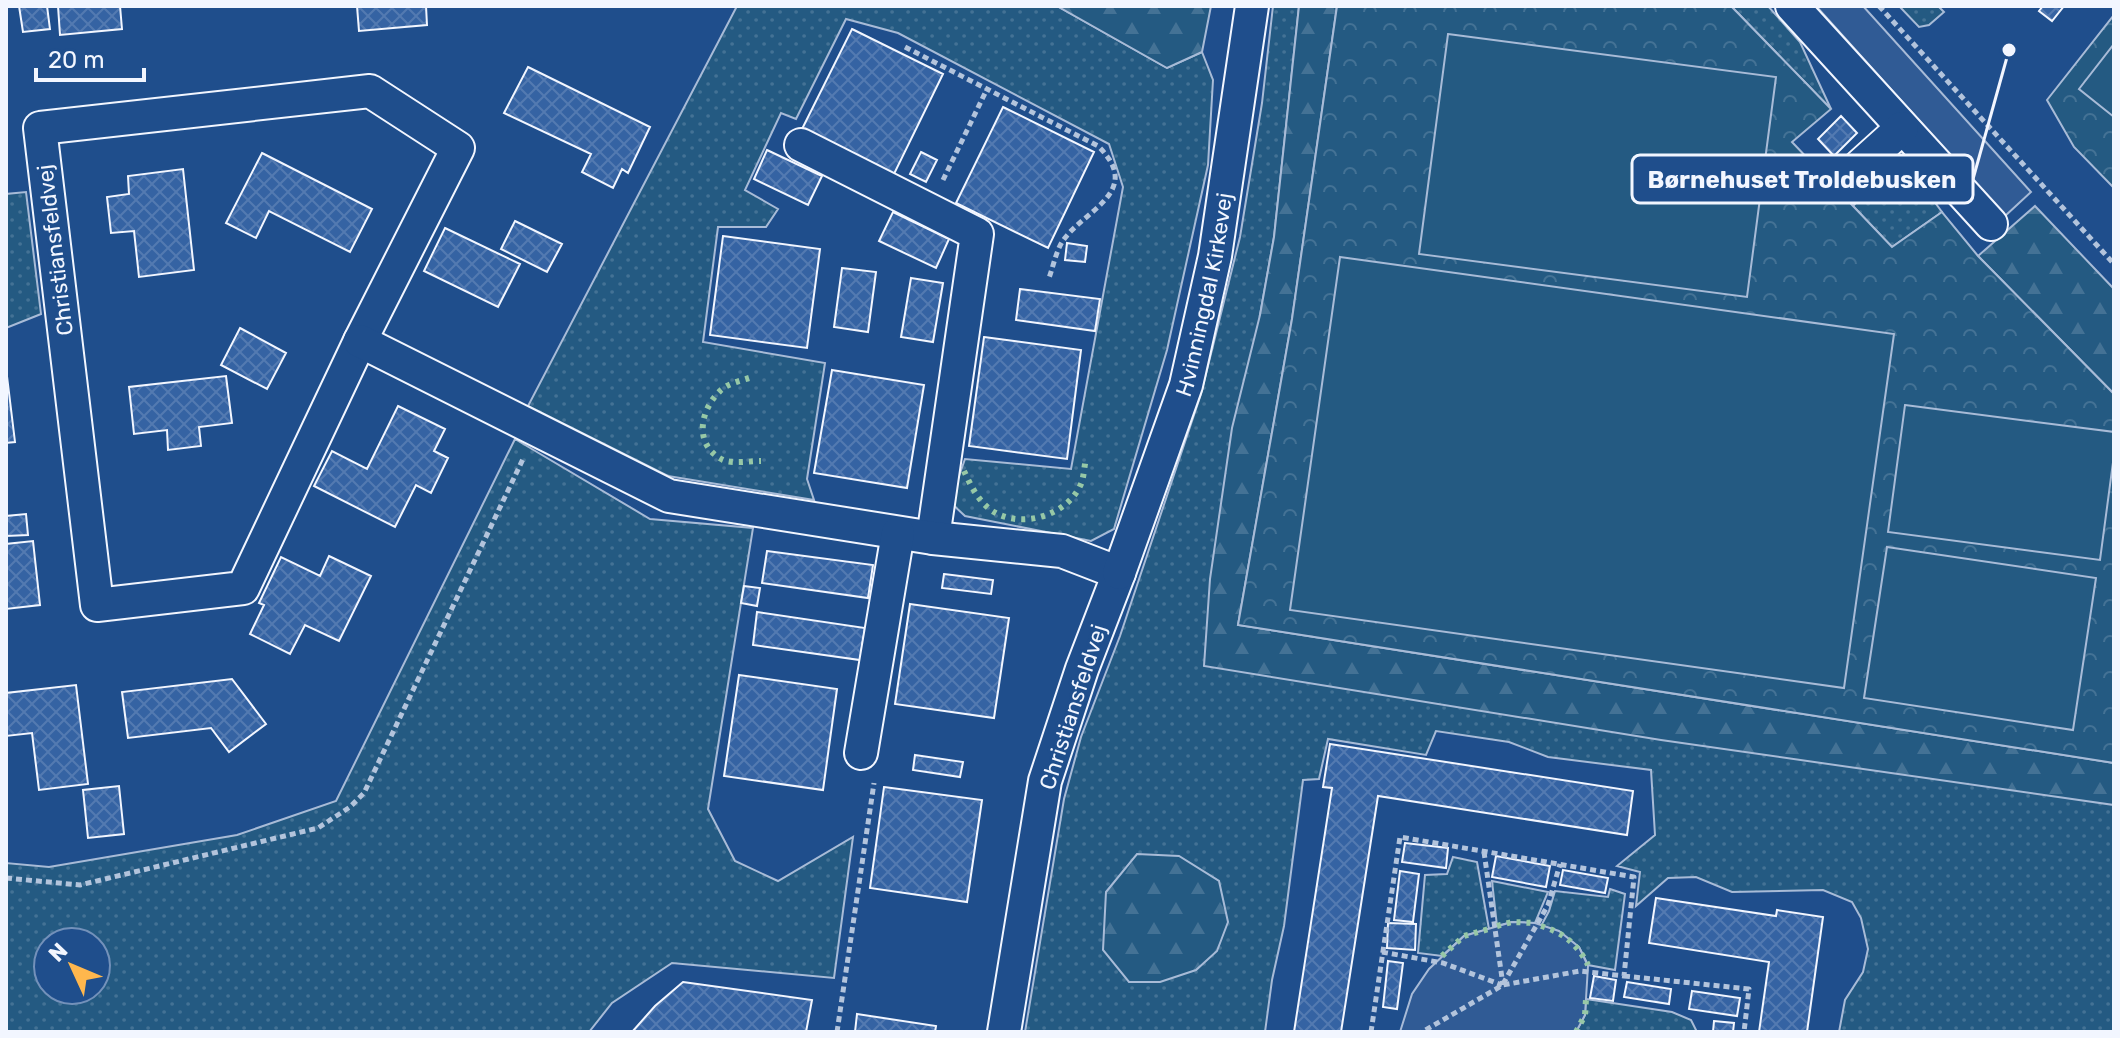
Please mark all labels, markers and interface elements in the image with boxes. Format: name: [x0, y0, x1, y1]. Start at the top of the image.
scale bar: [36, 32, 144, 82]
text: 20 m: [48, 46, 105, 74]
callout: Børnehuset Troldebusken: [1632, 155, 1973, 203]
street label: Christiansfeldvej: [31, 163, 79, 337]
text: Børnehuset Troldebusken: [1648, 166, 1956, 194]
street label: Hvinningdal Kirkevej: [1170, 191, 1238, 400]
street label: Christiansfeldvej: [1034, 621, 1112, 793]
north arrow: [32, 926, 112, 1006]
text: N: [43, 937, 73, 968]

